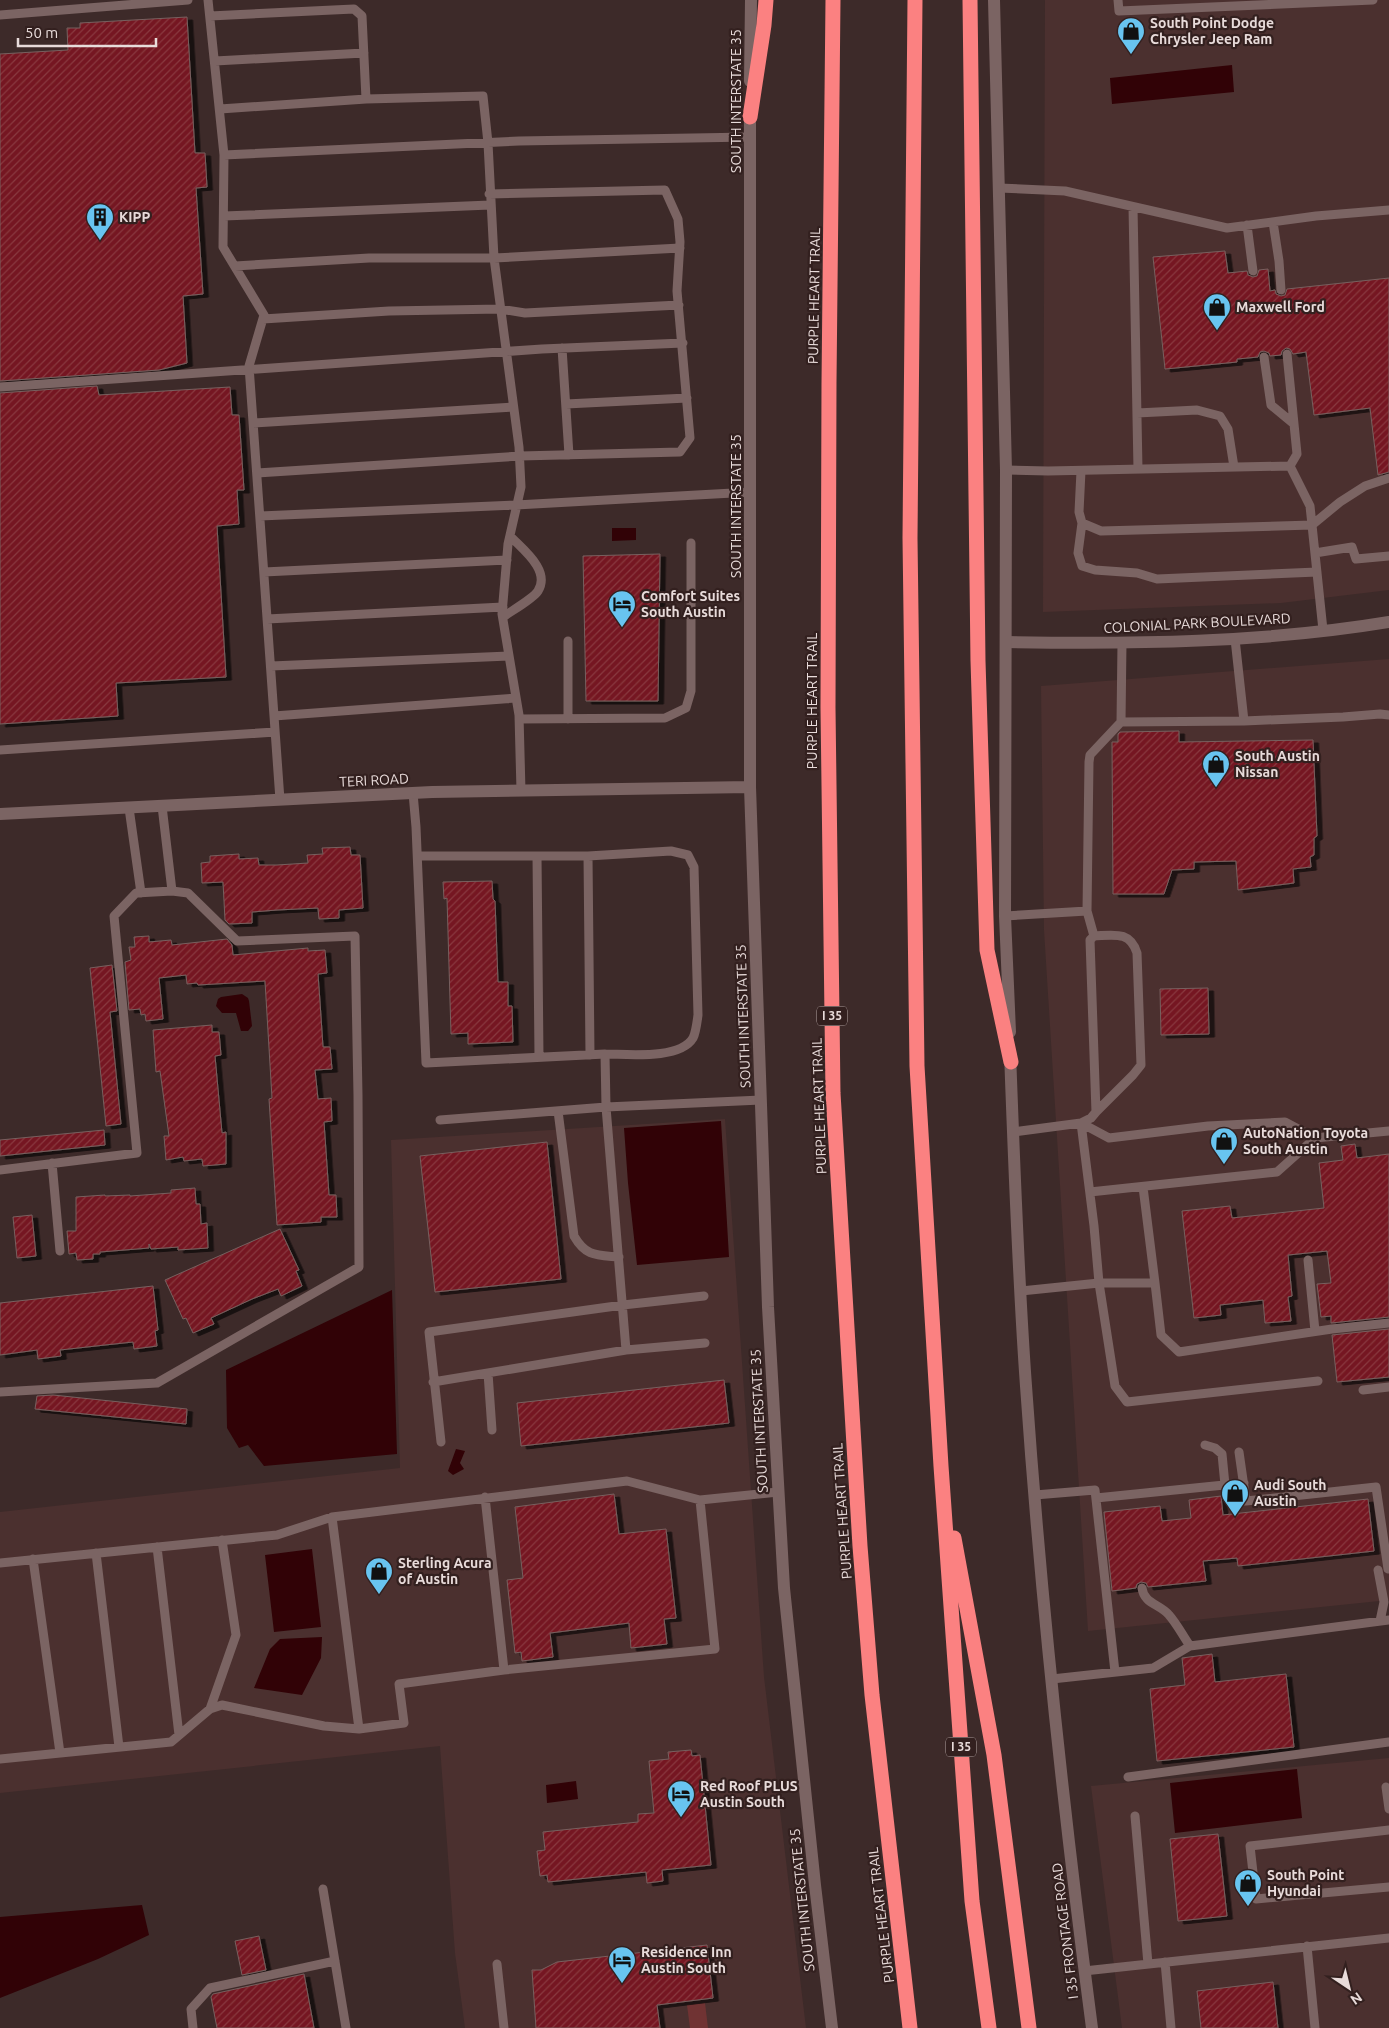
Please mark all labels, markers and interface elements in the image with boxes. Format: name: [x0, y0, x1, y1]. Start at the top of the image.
scale bar: [18, 15, 155, 47]
place label: South Point Dodge Chrysler Jeep Ram: [1150, 15, 1274, 47]
shop icon: South Point Dodge Chrysler Jeep Ram: [1116, 16, 1146, 55]
text: 50 m: [25, 24, 58, 41]
street label: SOUTH INTERSTATE 35: [728, 29, 744, 173]
building icon: KIPP: [85, 202, 115, 241]
place label: KIPP: [119, 209, 150, 225]
street label: PURPLE HEART TRAIL: [805, 228, 823, 364]
shop icon: Maxwell Ford: [1202, 292, 1232, 331]
place label: Maxwell Ford: [1236, 299, 1325, 315]
street label: SOUTH INTERSTATE 35: [728, 434, 744, 578]
place label: Comfort Suites South Austin: [641, 588, 740, 620]
hotel icon: Comfort Suites South Austin: [607, 589, 637, 628]
street label: COLONIAL PARK BOULEVARD: [1103, 610, 1291, 636]
street label: PURPLE HEART TRAIL: [804, 633, 820, 769]
place label: South Austin Nissan: [1235, 748, 1320, 780]
shop icon: South Austin Nissan: [1201, 749, 1231, 788]
street label: TERI ROAD: [339, 770, 409, 790]
street label: SOUTH INTERSTATE 35: [732, 944, 754, 1088]
road number: I 35: [817, 1006, 847, 1026]
street label: PURPLE HEART TRAIL: [809, 1037, 829, 1175]
place label: AutoNation Toyota South Austin: [1243, 1125, 1368, 1157]
shop icon: AutoNation Toyota South Austin: [1209, 1126, 1239, 1165]
street label: SOUTH INTERSTATE 35: [747, 1349, 771, 1493]
street label: PURPLE HEART TRAIL: [829, 1442, 855, 1580]
place label: Audi South Austin: [1254, 1477, 1326, 1509]
shop icon: Audi South Austin: [1220, 1478, 1250, 1517]
place label: Sterling Acura of Austin: [398, 1555, 492, 1587]
shop icon: Sterling Acura of Austin: [364, 1556, 394, 1595]
road number: I 35: [946, 1738, 976, 1756]
place label: Red Roof PLUS Austin South: [700, 1778, 798, 1810]
hotel icon: Red Roof PLUS Austin South: [666, 1779, 696, 1818]
street label: SOUTH INTERSTATE 35: [787, 1828, 817, 1972]
street label: PURPLE HEART TRAIL: [865, 1846, 897, 1984]
street label: I 35 FRONTAGE ROAD: [1049, 1862, 1081, 2000]
place label: South Point Hyundai: [1267, 1867, 1344, 1899]
shop icon: South Point Hyundai: [1233, 1868, 1263, 1907]
place label: Residence Inn Austin South: [641, 1944, 732, 1976]
hotel icon: Residence Inn Austin South: [607, 1945, 637, 1984]
north arrow: [1324, 1963, 1374, 2013]
text: N: [1348, 1989, 1365, 2008]

